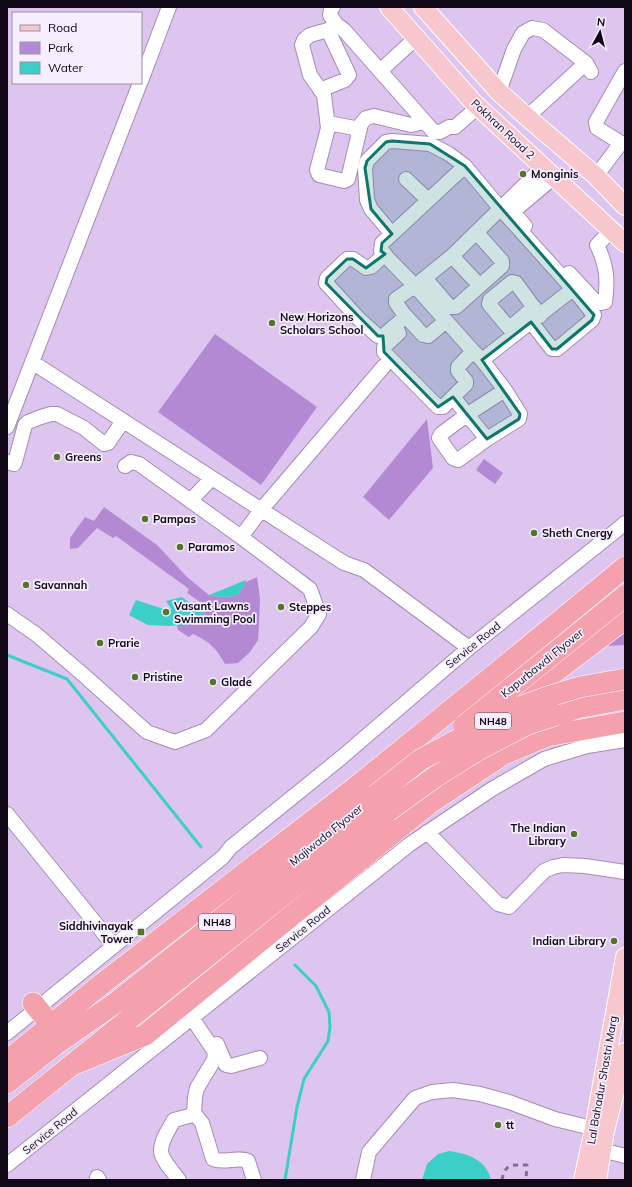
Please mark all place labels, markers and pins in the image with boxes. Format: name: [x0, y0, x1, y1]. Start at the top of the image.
place label: Monginis: [531, 167, 579, 181]
marker: Monginis: [518, 169, 528, 179]
place label: New Horizons Scholars School: [280, 310, 364, 337]
marker: New Horizons Scholars School: [267, 318, 277, 328]
place label: Greens: [65, 450, 102, 464]
marker: Greens: [52, 452, 62, 462]
place label: Pampas: [153, 512, 196, 526]
marker: Pampas: [140, 514, 150, 524]
place label: Sheth Cnergy: [542, 526, 613, 540]
marker: Sheth Cnergy: [529, 528, 539, 538]
place label: Paramos: [188, 540, 235, 554]
marker: Paramos: [175, 542, 185, 552]
place label: Savannah: [34, 578, 87, 592]
marker: Savannah: [21, 580, 31, 590]
place label: Vasant Lawns Swimming Pool: [173, 599, 256, 626]
place label: Steppes: [289, 600, 332, 614]
marker: Steppes: [276, 602, 286, 612]
marker: Vasant Lawns Swimming Pool: [161, 607, 171, 617]
place label: Prarie: [108, 636, 140, 650]
marker: Prarie: [95, 638, 105, 648]
place label: Pristine: [143, 670, 183, 684]
marker: Pristine: [130, 672, 140, 682]
place label: Glade: [221, 675, 252, 689]
marker: Glade: [208, 677, 218, 687]
place label: The Indian Library: [511, 821, 566, 848]
marker: The Indian Library: [569, 829, 579, 839]
place label: Siddhivinayak Tower: [59, 919, 134, 946]
marker: Siddhivinayak Tower: [136, 927, 146, 937]
place label: Indian Library: [533, 934, 606, 948]
marker: Indian Library: [609, 936, 619, 946]
place label: tt: [506, 1118, 514, 1132]
marker: tt: [493, 1120, 503, 1130]

